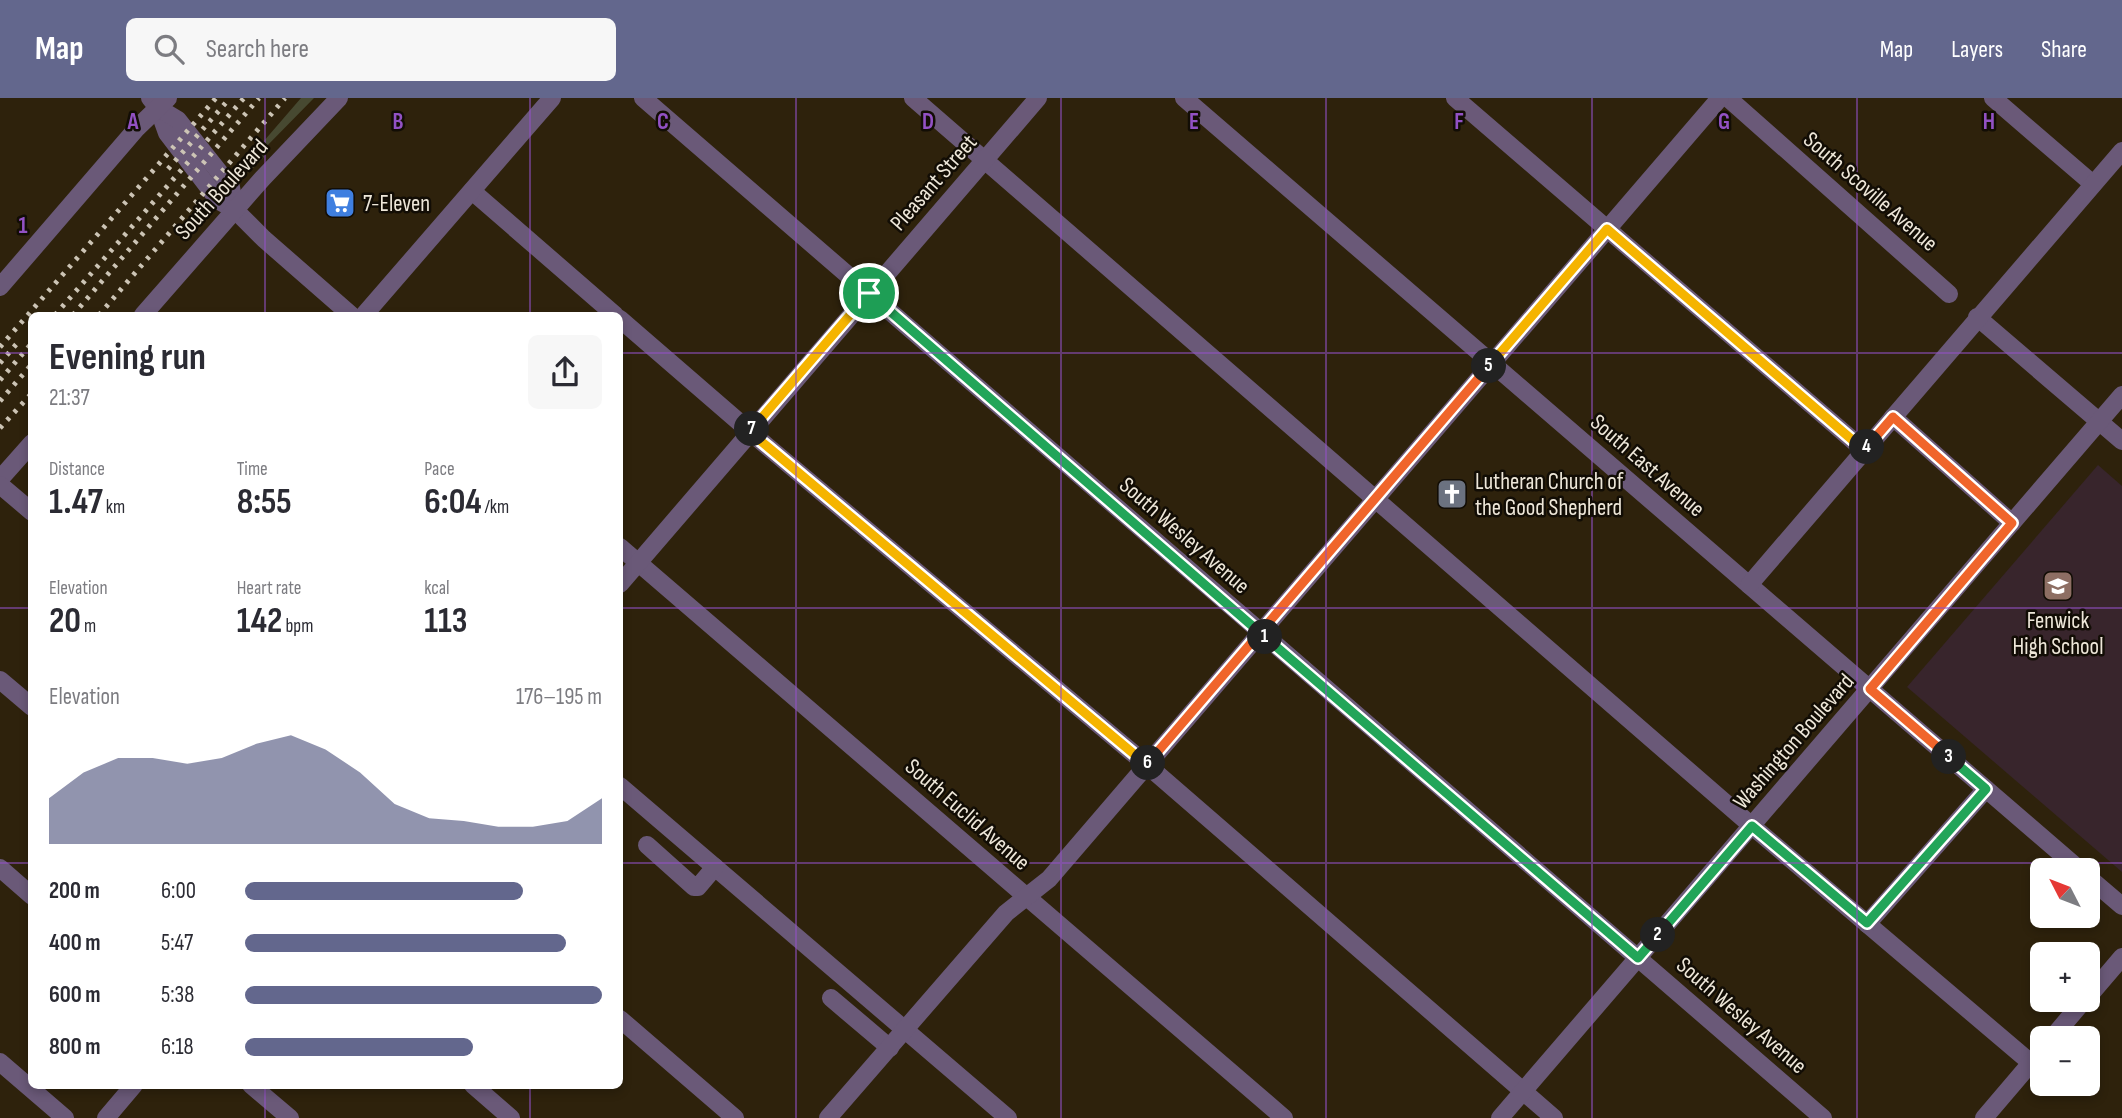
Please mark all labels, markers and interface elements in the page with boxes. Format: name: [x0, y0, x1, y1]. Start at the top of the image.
search box: [126, 18, 616, 81]
text: Map: [35, 29, 84, 69]
icon: search: [150, 30, 188, 68]
text: Search here: [206, 34, 309, 65]
text: Map: [1880, 35, 1913, 64]
text: Layers: [1951, 35, 2003, 64]
text: Share: [2041, 35, 2087, 64]
text: A: [127, 108, 140, 136]
text: B: [393, 108, 404, 136]
text: C: [657, 108, 669, 136]
text: D: [922, 108, 934, 136]
text: E: [1189, 108, 1199, 136]
text: F: [1454, 108, 1464, 136]
text: G: [1718, 108, 1730, 136]
text: H: [1983, 108, 1995, 136]
street label: South Scoville Avenue: [1797, 126, 1943, 258]
street label: Pleasant Street: [884, 129, 983, 236]
street label: South Boulevard: [169, 134, 274, 246]
supermarket icon: 7-Eleven: [323, 186, 357, 220]
place label: 7-Eleven: [363, 190, 430, 218]
text: 1: [18, 212, 28, 240]
pin: [839, 263, 899, 323]
icon: arrive: [850, 274, 888, 312]
text: Evening run: [49, 335, 206, 380]
button: share: [528, 335, 602, 409]
pin: 5: [1472, 348, 1506, 384]
text: 5: [1484, 354, 1493, 377]
text: 21:37: [49, 384, 90, 412]
street label: South East Avenue: [1584, 408, 1710, 523]
pin: 7: [734, 412, 770, 446]
text: 7: [747, 417, 756, 440]
pin: 4: [1850, 430, 1884, 464]
text: 4: [1862, 435, 1871, 458]
text: Distance: [49, 458, 105, 481]
text: Time: [237, 458, 268, 481]
text: Pace: [424, 458, 455, 481]
place label: Lutheran Church of the Good Shepherd: [1475, 468, 1624, 522]
street label: South Wesley Avenue: [1113, 471, 1255, 600]
church icon: Lutheran Church of the Good Shepherd: [1435, 477, 1469, 511]
text: 1.47: [49, 481, 103, 524]
text: 8:55: [237, 481, 292, 524]
text: 6:04: [424, 481, 482, 524]
text: km: [103, 496, 125, 519]
text: /km: [482, 496, 509, 519]
school or university icon: Fenwick High School: [2041, 569, 2075, 603]
text: Elevation: [49, 577, 108, 600]
text: Heart rate: [237, 577, 302, 600]
text: kcal: [424, 577, 449, 600]
text: 20: [49, 600, 81, 643]
text: 142: [237, 600, 282, 643]
text: 113: [424, 600, 467, 643]
place label: Fenwick High School: [2013, 607, 2103, 661]
text: m: [81, 615, 96, 638]
text: bpm: [282, 615, 313, 638]
pin: 1: [1248, 620, 1282, 654]
text: 1: [1261, 625, 1268, 648]
street label: Washington Boulevard: [1727, 668, 1860, 815]
text: Elevation: [49, 683, 120, 711]
text: 176–195 m: [516, 683, 602, 711]
pin: 3: [1932, 740, 1966, 774]
text: 3: [1944, 745, 1953, 768]
pin: 6: [1130, 746, 1166, 780]
text: 6: [1143, 751, 1152, 774]
street label: South Euclid Avenue: [899, 753, 1036, 877]
north arrow: [2030, 858, 2100, 928]
map controls: [2030, 858, 2100, 1096]
text: 200 m: [49, 877, 100, 905]
text: 6:00: [161, 877, 196, 905]
pin: 2: [1640, 918, 1676, 952]
text: 2: [1653, 923, 1662, 946]
text: 400 m: [49, 929, 100, 957]
text: 5:47: [161, 929, 193, 957]
button: +: [2030, 942, 2100, 1012]
street label: South Wesley Avenue: [1670, 951, 1812, 1080]
text: 600 m: [49, 981, 101, 1009]
text: 5:38: [161, 981, 194, 1009]
button: −: [2030, 1026, 2100, 1096]
text: 800 m: [49, 1033, 101, 1061]
text: 6:18: [161, 1033, 194, 1061]

